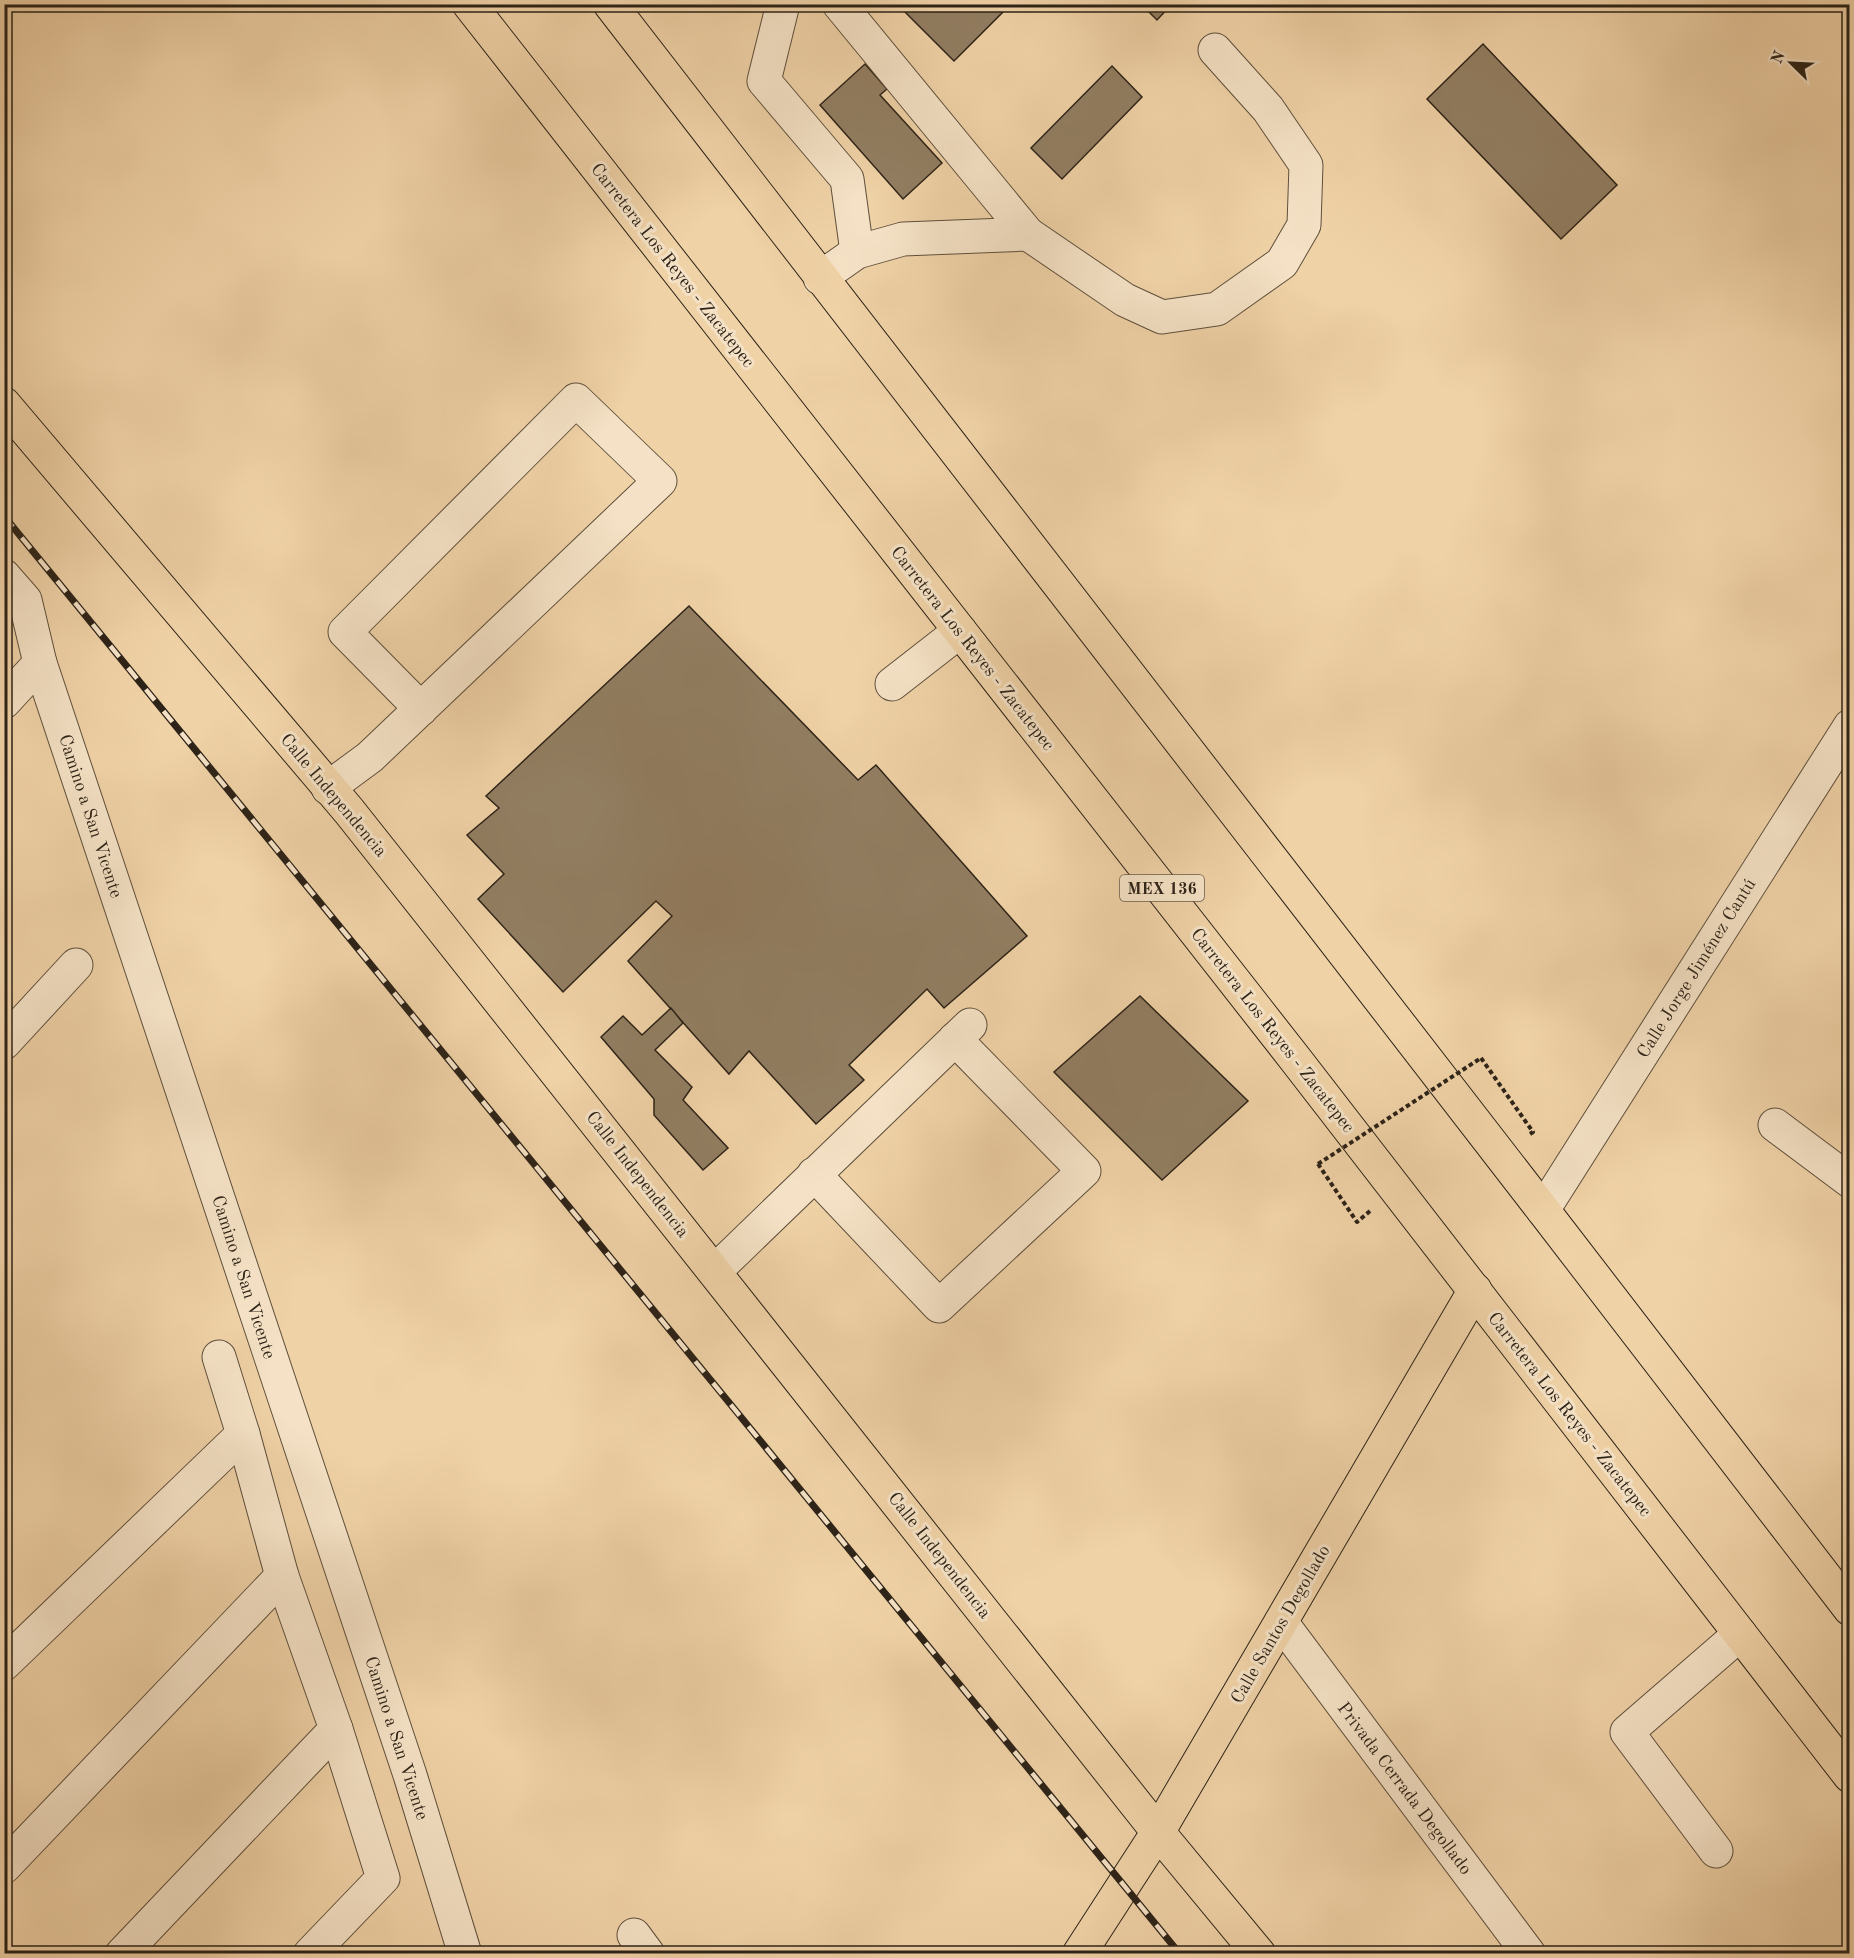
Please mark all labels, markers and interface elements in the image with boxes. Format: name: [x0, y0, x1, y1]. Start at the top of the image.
north arrow: [1761, 33, 1821, 93]
text: N: [1769, 48, 1789, 67]
street label: Carretera Los Reyes - Zacatepec: [587, 160, 758, 371]
street label: Carretera Los Reyes - Zacatepec: [887, 543, 1058, 754]
street label: Calle Independencia: [277, 731, 390, 861]
street label: Camino a San Vicente: [55, 732, 125, 900]
road number: MEX 136: [1120, 875, 1204, 901]
street label: Calle Jorge Jiménez Cantú: [1634, 875, 1760, 1061]
street label: Carretera Los Reyes - Zacatepec: [1187, 925, 1358, 1136]
street label: Calle Independencia: [582, 1108, 692, 1241]
street label: Camino a San Vicente: [208, 1193, 278, 1361]
street label: Carretera Los Reyes - Zacatepec: [1484, 1309, 1655, 1520]
street label: Calle Independencia: [884, 1489, 994, 1622]
street label: Calle Santos Degollado: [1228, 1542, 1334, 1707]
street label: Camino a San Vicente: [361, 1654, 431, 1822]
street label: Privada Cerrada Degollado: [1334, 1699, 1475, 1878]

